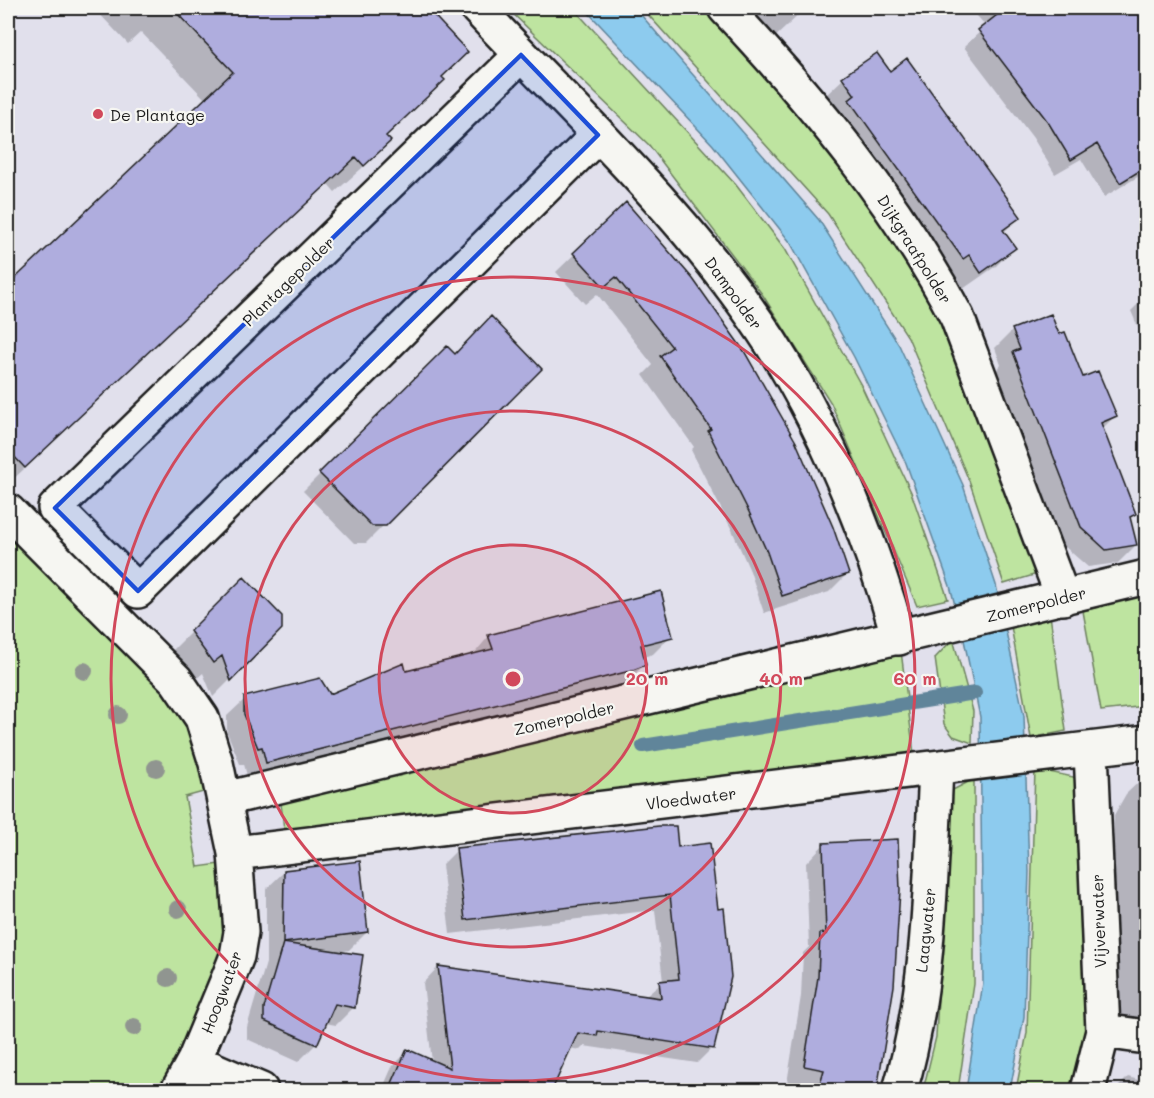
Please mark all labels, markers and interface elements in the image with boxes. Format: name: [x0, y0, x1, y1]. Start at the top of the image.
place label: De Plantage: [110, 104, 205, 125]
marker: De Plantage: [91, 107, 105, 121]
street label: Dijkgraafpolder: [873, 191, 957, 307]
street label: Plantagepolder: [237, 232, 339, 330]
street label: Dampolder: [700, 252, 768, 334]
street label: Zomerpolder: [984, 581, 1088, 627]
text: 20 m: [626, 666, 668, 690]
text: 40 m: [759, 666, 803, 690]
text: 60 m: [893, 666, 937, 690]
centre of rings: [503, 669, 523, 689]
street label: Zomerpolder: [512, 696, 616, 740]
street label: Vloedwater: [644, 782, 738, 814]
street label: Vijverwater: [1086, 873, 1110, 969]
street label: Laagwater: [910, 887, 940, 973]
street label: Hoogwater: [196, 948, 246, 1036]

